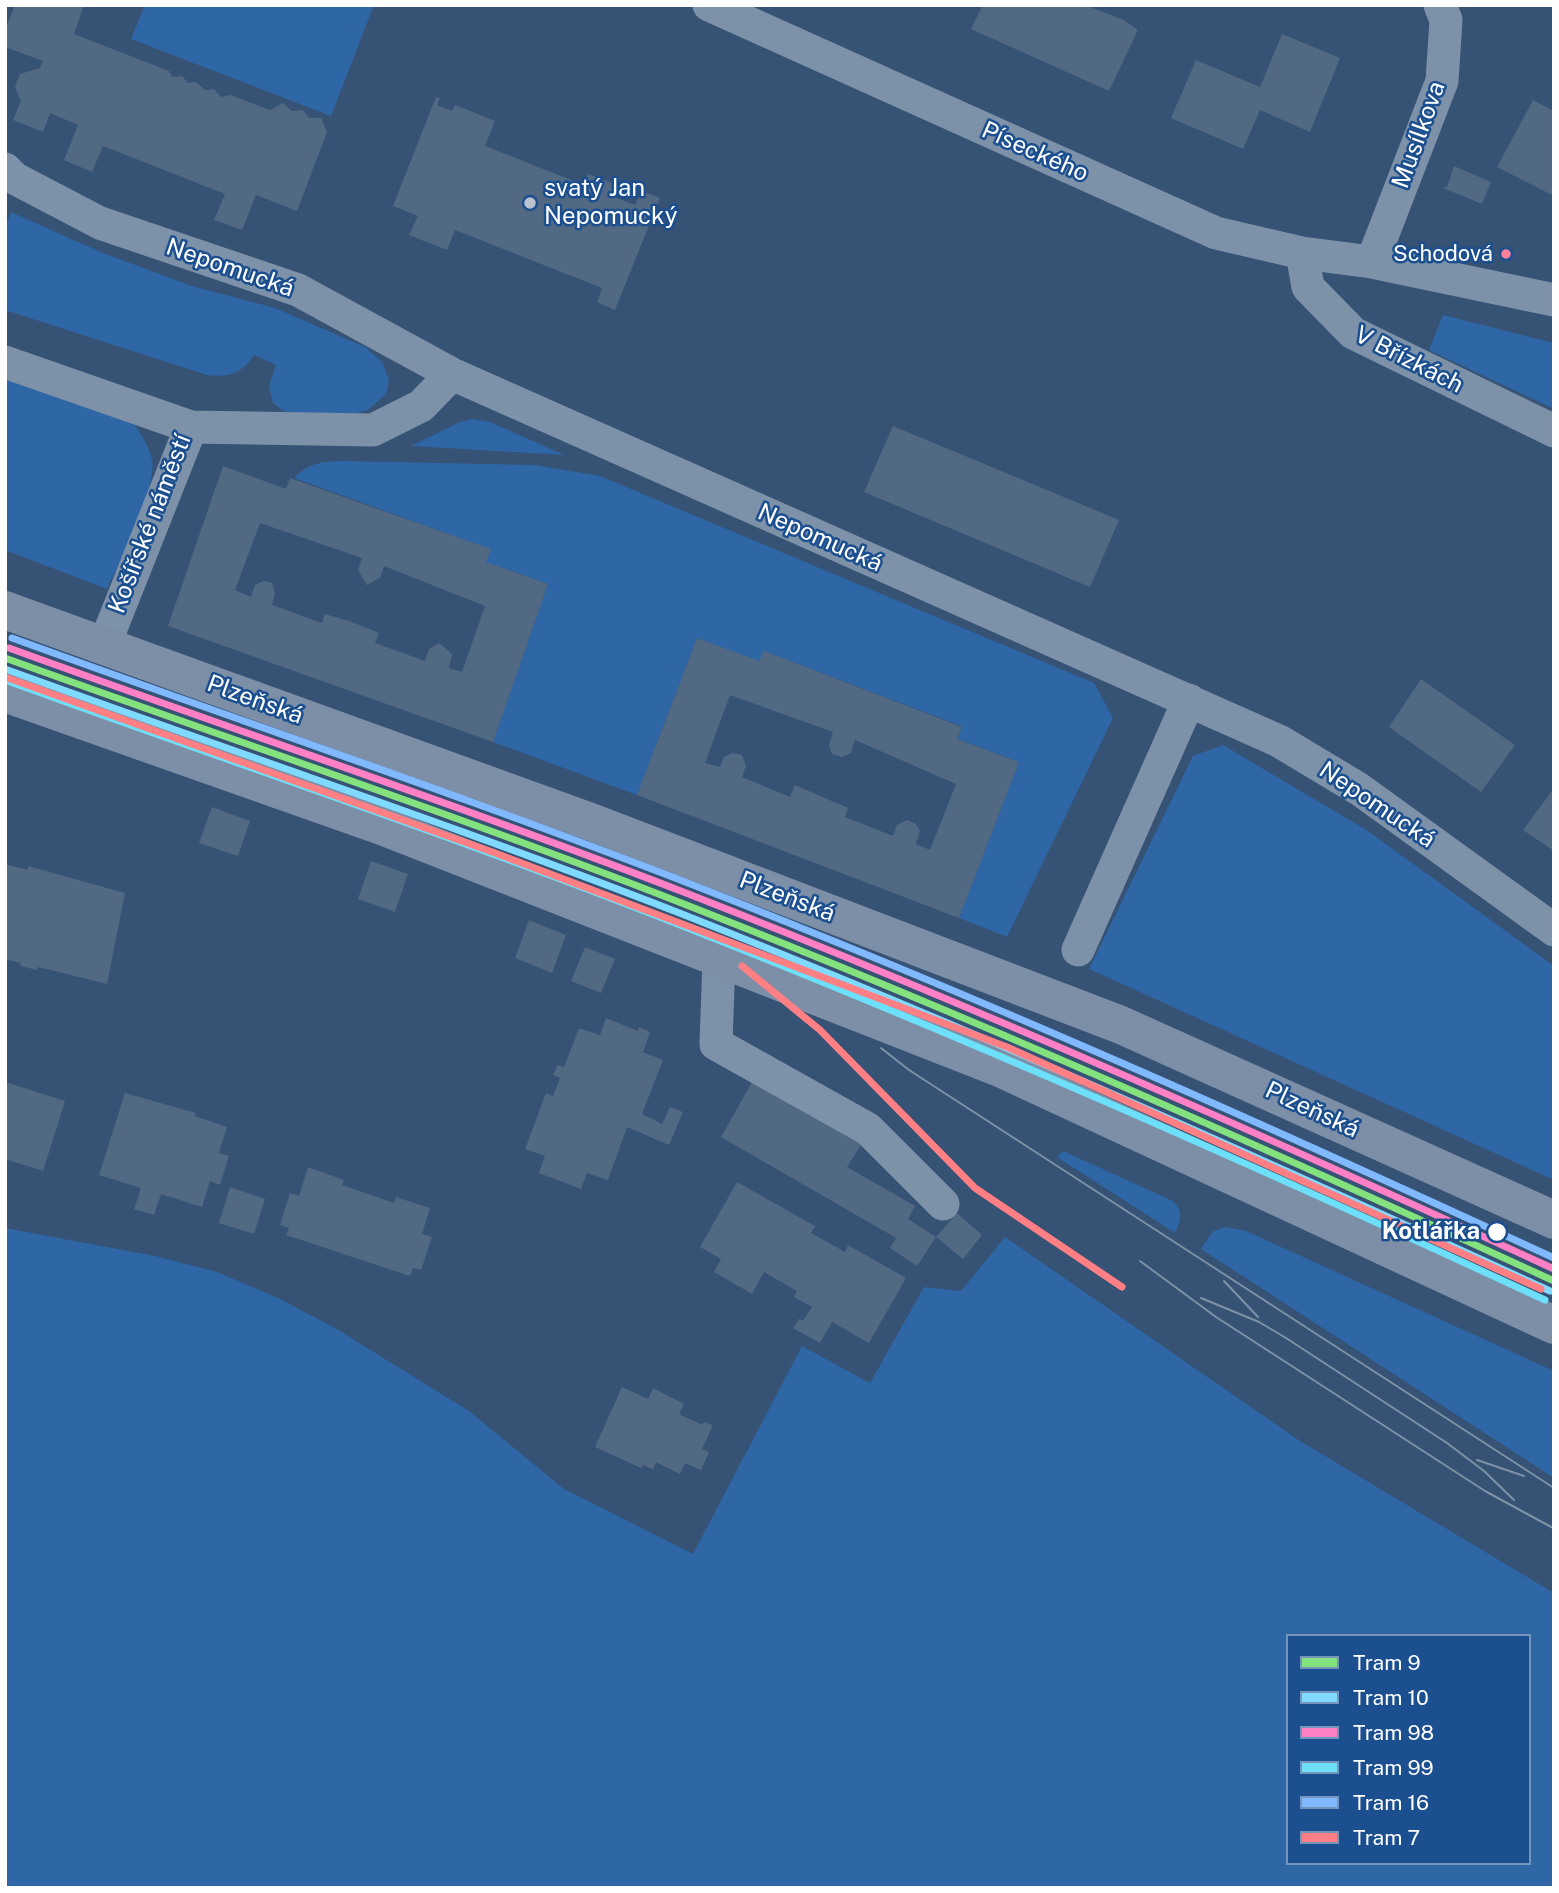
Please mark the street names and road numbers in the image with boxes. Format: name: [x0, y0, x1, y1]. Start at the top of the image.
street label: Musílkova: [1386, 78, 1452, 192]
street label: Píseckého: [977, 116, 1093, 188]
street label: Nepomucká: [162, 233, 298, 303]
street label: V Břízkách: [1350, 320, 1468, 400]
street label: Košířské náměstí: [103, 430, 197, 618]
street label: Nepomucká: [753, 498, 887, 578]
street label: Plzeňská: [203, 669, 307, 731]
street label: Nepomucká: [1314, 756, 1440, 854]
street label: Plzeňská: [735, 866, 839, 928]
street label: Plzeňská: [1261, 1076, 1363, 1144]

